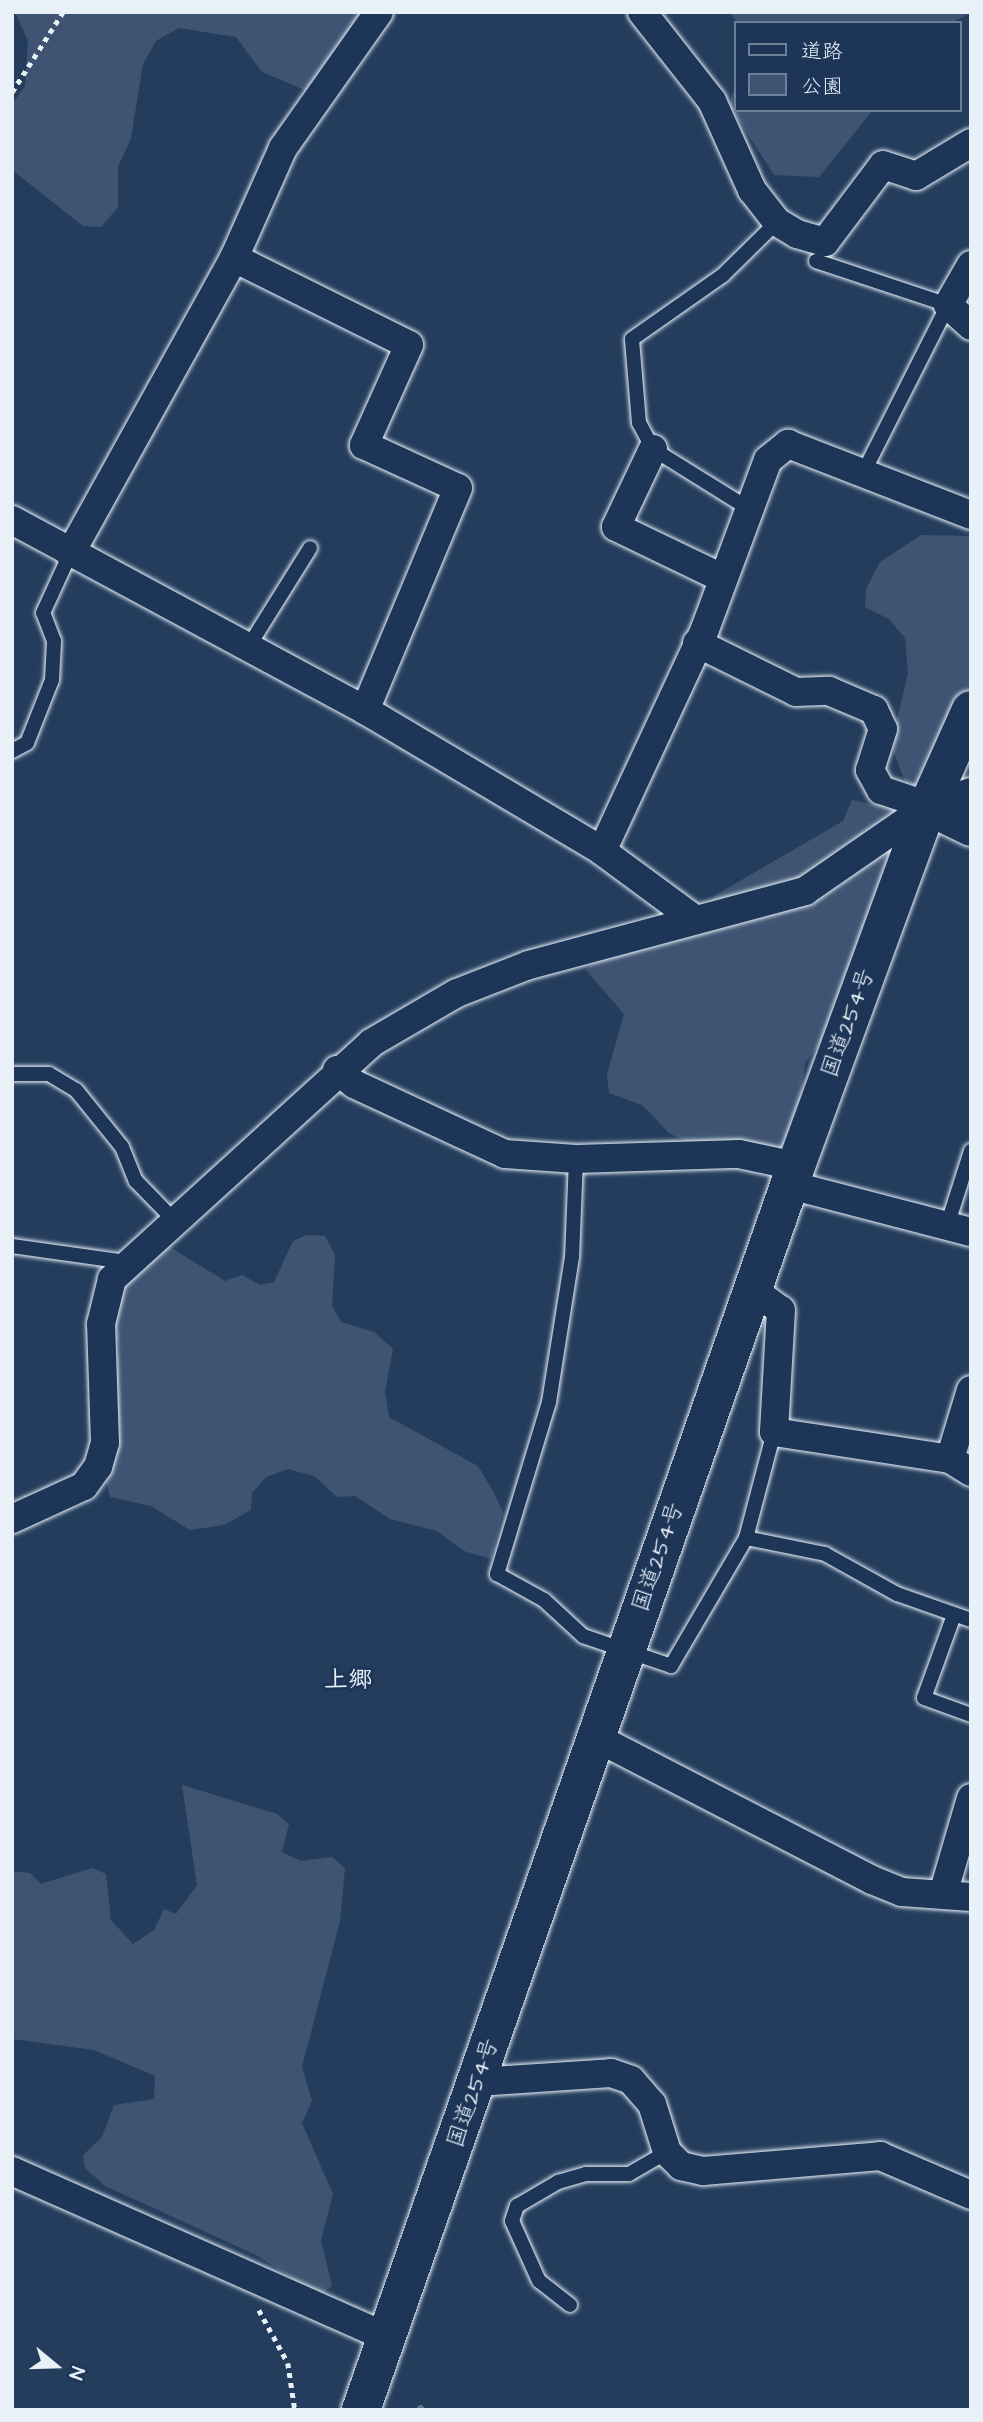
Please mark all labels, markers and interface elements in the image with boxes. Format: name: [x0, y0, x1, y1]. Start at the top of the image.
legend: [734, 21, 962, 112]
text: 道路: [801, 37, 843, 66]
text: 公園: [801, 72, 843, 101]
street label: 国道254号: [816, 965, 880, 1081]
street label: 国道254号: [626, 1499, 690, 1615]
district label: 上郷: [324, 1667, 372, 1695]
street label: 国道254号: [441, 2035, 505, 2151]
north arrow: [21, 2331, 91, 2401]
text: N: [62, 2363, 91, 2383]

